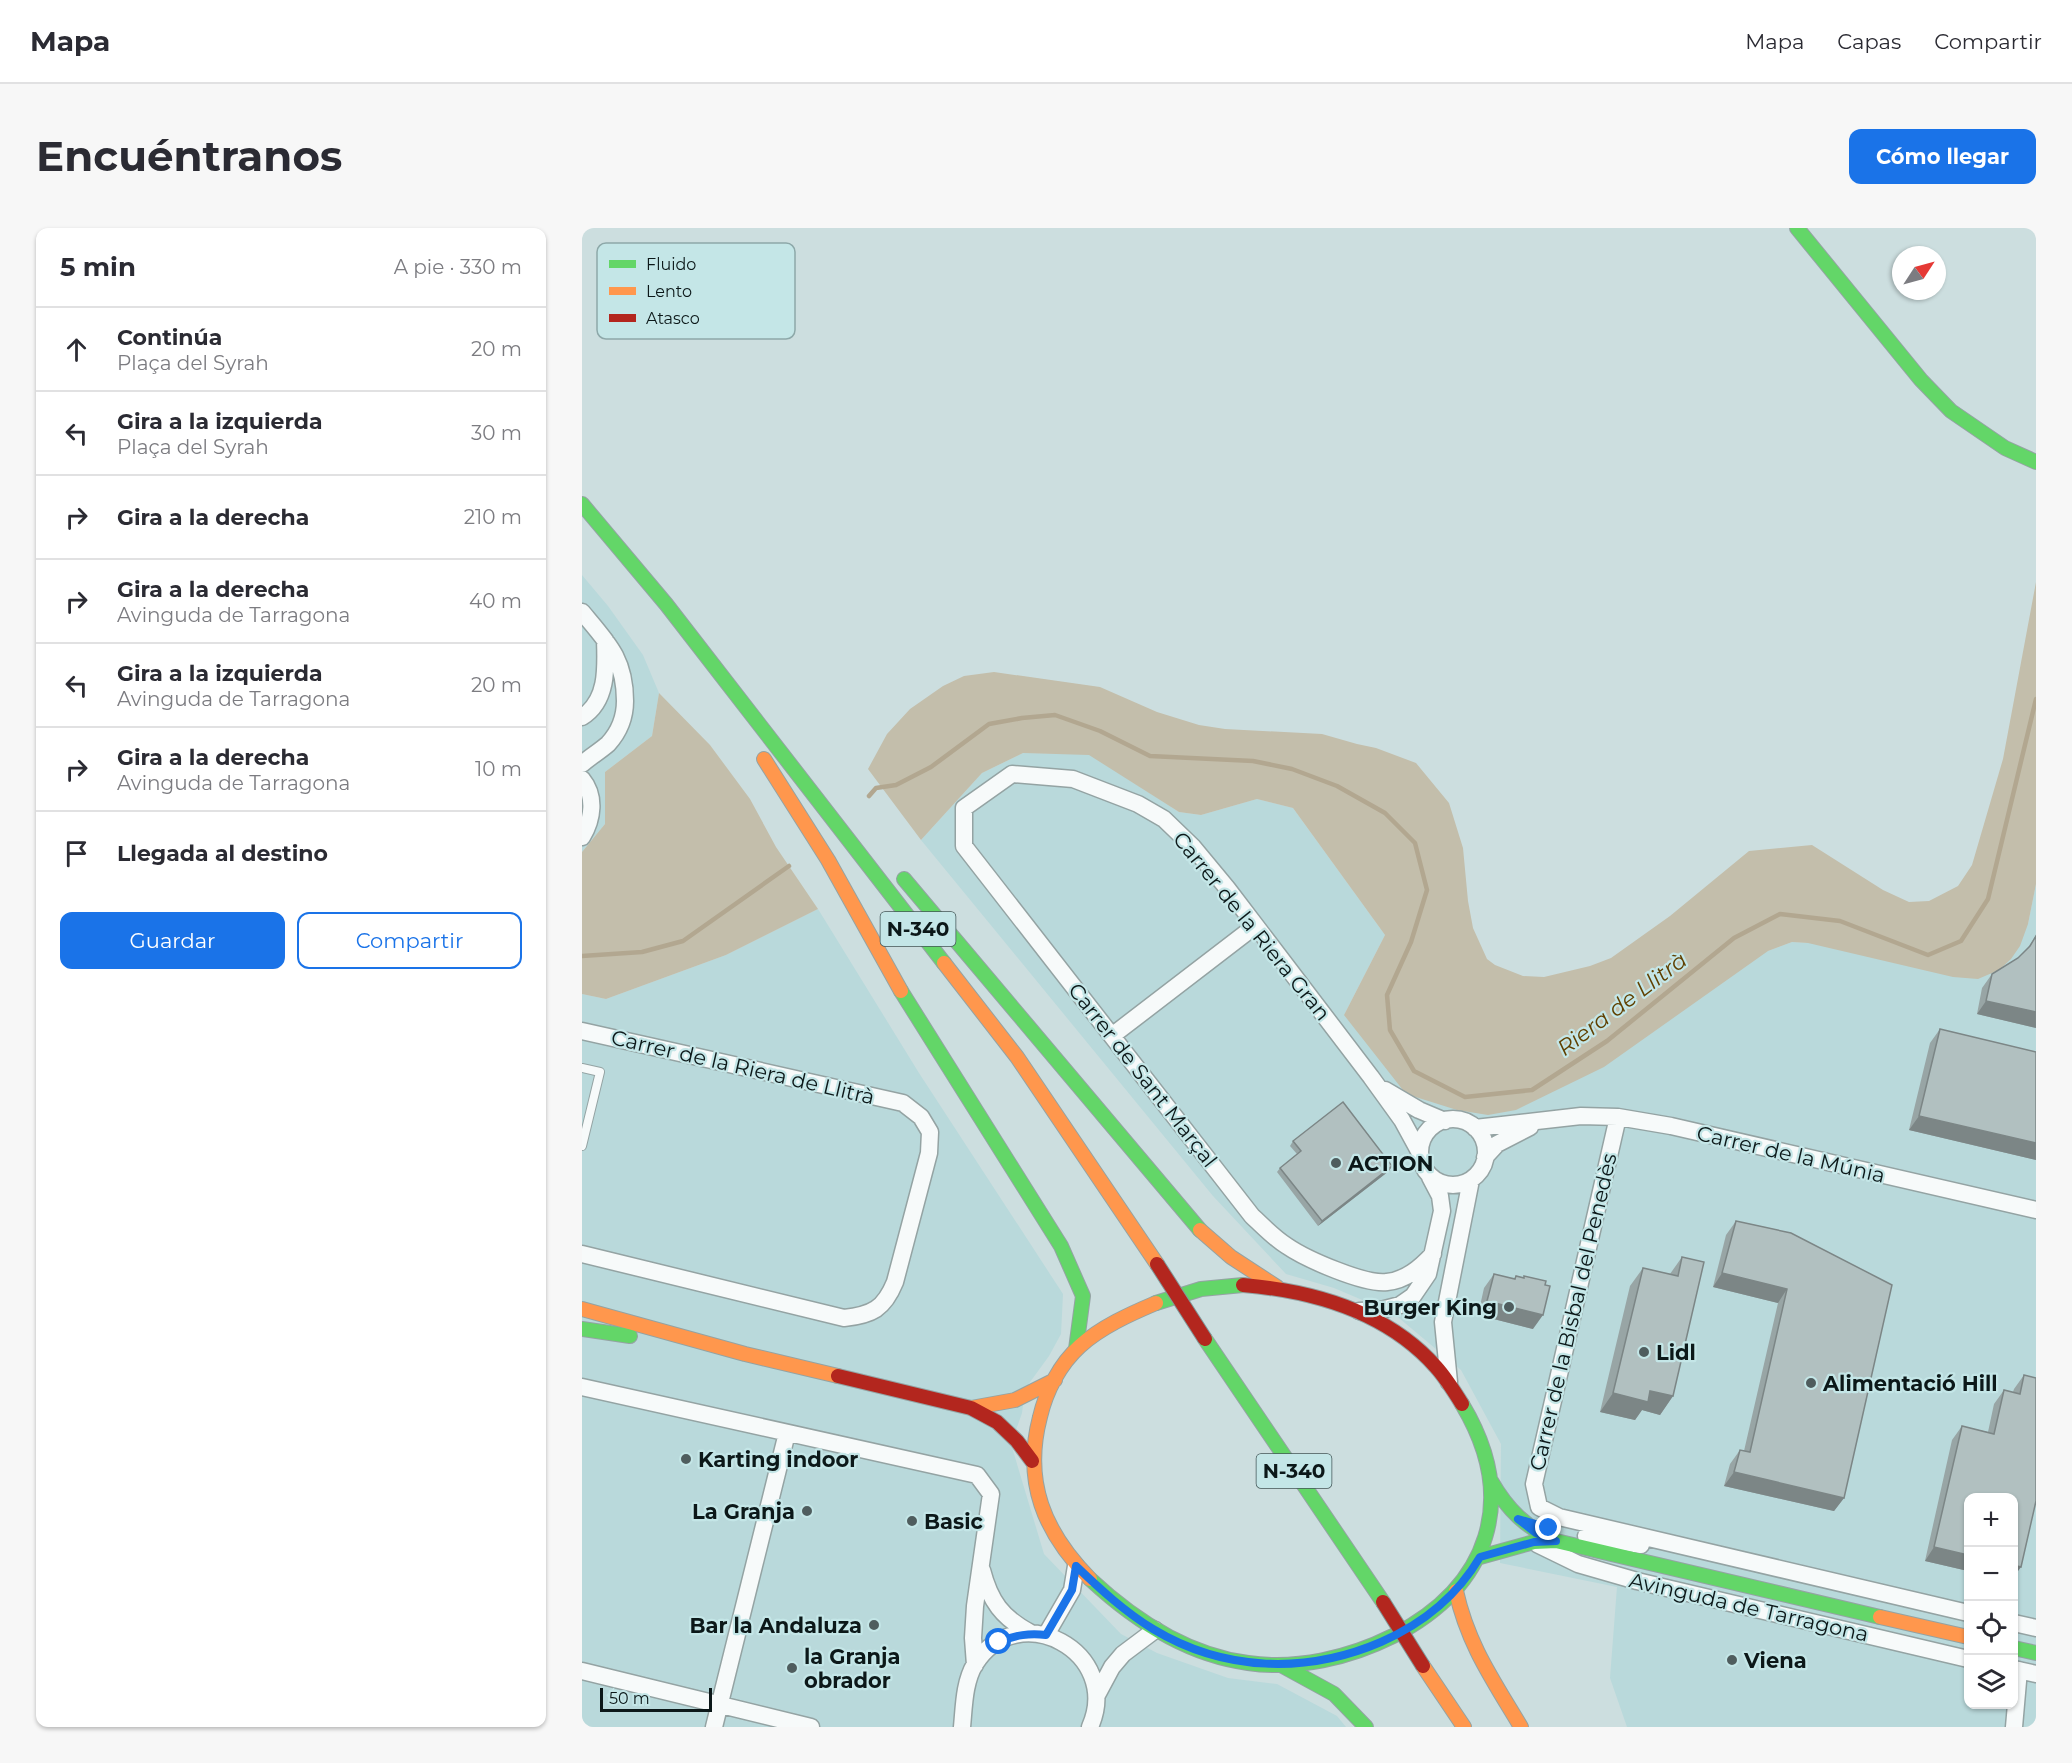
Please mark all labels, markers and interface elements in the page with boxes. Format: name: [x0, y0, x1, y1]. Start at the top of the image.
text: Mapa: [30, 24, 110, 58]
text: Mapa: [1745, 29, 1804, 54]
text: Capas: [1837, 29, 1901, 54]
text: Compartir: [1934, 29, 2042, 54]
button: Cómo llegar: [1849, 129, 2036, 184]
text: Encuéntranos: [36, 130, 342, 182]
legend: [597, 243, 795, 339]
north arrow: [1892, 246, 1946, 300]
text: 5 min: [60, 251, 136, 283]
text: A pie · 330 m: [394, 255, 522, 279]
text: Fluido: [646, 255, 696, 274]
text: Lento: [646, 282, 692, 301]
text: Atasco: [646, 309, 700, 328]
text: Continúa: [117, 324, 222, 351]
icon: ahead: [60, 333, 93, 366]
text: 20 m: [471, 337, 522, 361]
text: Plaça del Syrah: [117, 351, 269, 375]
text: Gira a la izquierda: [117, 408, 323, 435]
icon: left: [60, 417, 93, 450]
text: 30 m: [471, 421, 522, 445]
text: Plaça del Syrah: [117, 435, 269, 459]
icon: right: [60, 501, 93, 534]
text: Gira a la derecha: [117, 504, 309, 531]
text: 210 m: [464, 505, 522, 529]
text: Gira a la derecha: [117, 576, 309, 603]
icon: right: [60, 585, 93, 618]
text: 40 m: [469, 589, 522, 613]
text: Avinguda de Tarragona: [117, 603, 350, 627]
text: Gira a la izquierda: [117, 660, 323, 687]
icon: left: [60, 669, 93, 702]
text: 20 m: [471, 673, 522, 697]
text: Avinguda de Tarragona: [117, 687, 350, 711]
text: Gira a la derecha: [117, 744, 309, 771]
icon: right: [60, 753, 93, 786]
text: 10 m: [475, 757, 522, 781]
text: Avinguda de Tarragona: [117, 771, 350, 795]
street label: Carrer de la Riera Gran: [1168, 827, 1336, 1025]
icon: arrive: [60, 837, 93, 870]
text: Llegada al destino: [117, 840, 328, 867]
button: Guardar: [60, 912, 285, 969]
button: Compartir: [297, 912, 522, 969]
road number: N-340: [880, 912, 956, 946]
water label: Riera de Llitrà: [1552, 946, 1692, 1062]
street label: Carrer de Sant Marçal: [1063, 978, 1223, 1172]
street label: Carrer de la Riera de Llitrà: [609, 1025, 877, 1109]
street label: Carrer de la Múnia: [1694, 1120, 1888, 1188]
place label: ACTION: [1347, 1151, 1433, 1176]
street label: Carrer de la Bisbal del Penedès: [1524, 1151, 1622, 1473]
marker: ACTION: [1329, 1156, 1343, 1170]
place label: Burger King: [1364, 1295, 1497, 1320]
marker: Burger King: [1502, 1300, 1516, 1314]
place label: Lidl: [1656, 1340, 1696, 1365]
marker: Lidl: [1637, 1345, 1651, 1359]
place label: Alimentació Hill: [1822, 1371, 1998, 1396]
marker: Alimentació Hill: [1804, 1376, 1818, 1390]
place label: Karting indoor: [698, 1447, 858, 1472]
marker: Karting indoor: [679, 1452, 693, 1466]
road number: N-340: [1256, 1454, 1332, 1488]
map controls: [1964, 1493, 2018, 1709]
button: +: [1964, 1493, 2018, 1547]
place label: La Granja: [692, 1499, 795, 1524]
marker: La Granja: [800, 1504, 814, 1518]
place label: Basic: [924, 1509, 983, 1534]
marker: Basic: [905, 1514, 919, 1528]
route end: [1535, 1514, 1561, 1540]
button: −: [1964, 1547, 2018, 1601]
street label: Avinguda de Tarragona: [1627, 1567, 1871, 1647]
button: locate: [1964, 1601, 2018, 1655]
place label: Bar la Andaluza: [689, 1613, 862, 1638]
marker: Bar la Andaluza: [867, 1618, 881, 1632]
route start: [985, 1628, 1011, 1654]
place label: la Granja obrador: [804, 1644, 901, 1693]
place label: Viena: [1743, 1648, 1807, 1673]
marker: Viena: [1725, 1653, 1739, 1667]
button: layers: [1964, 1655, 2018, 1709]
marker: la Granja obrador: [785, 1661, 799, 1675]
scale bar: [600, 1685, 712, 1712]
text: 50 m: [609, 1689, 650, 1708]

